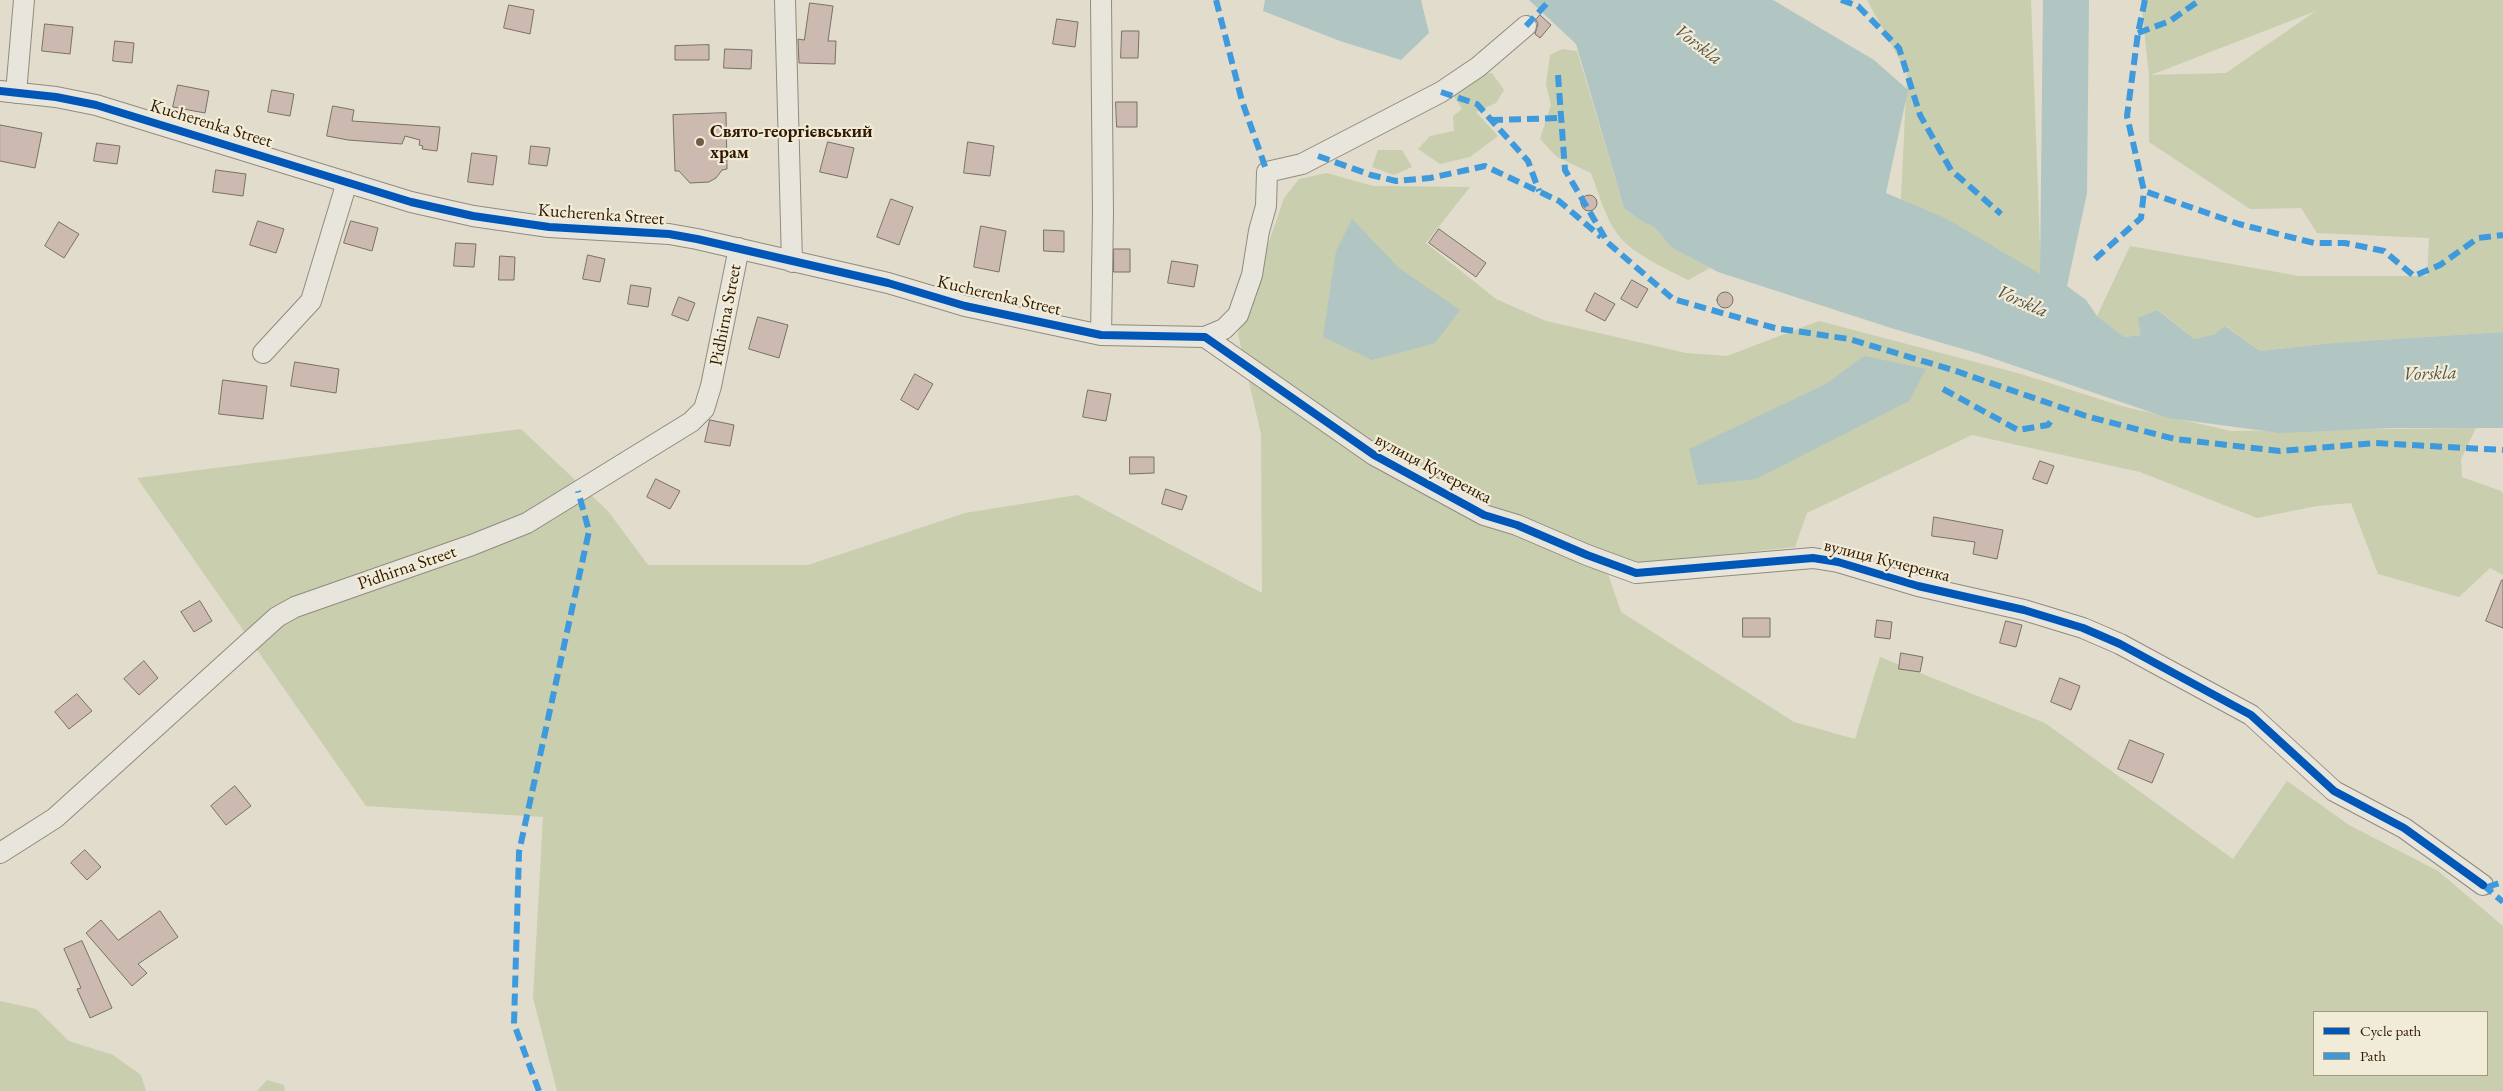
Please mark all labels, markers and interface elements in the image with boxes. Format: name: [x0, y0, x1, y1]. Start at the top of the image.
water label: Vorskla: [1670, 20, 1726, 70]
street label: Kucherenka Street: [147, 95, 275, 153]
place label: Свято-георгієвський храм: [710, 121, 873, 163]
marker: Свято-георгієвський храм: [694, 136, 706, 148]
street label: Kucherenka Street: [537, 200, 665, 230]
street label: Pidhirna Street: [706, 262, 746, 368]
street label: Kucherenka Street: [935, 271, 1063, 321]
water label: Vorskla: [1993, 281, 2051, 323]
water label: Vorskla: [2403, 362, 2457, 386]
street label: вулиця Кучеренка: [1371, 429, 1495, 509]
street label: вулиця Кучеренка: [1822, 535, 1952, 587]
street label: Pidhirna Street: [355, 541, 459, 595]
legend: [2313, 1011, 2488, 1076]
text: Cycle path: [2360, 1021, 2421, 1040]
text: Path: [2360, 1046, 2386, 1065]

